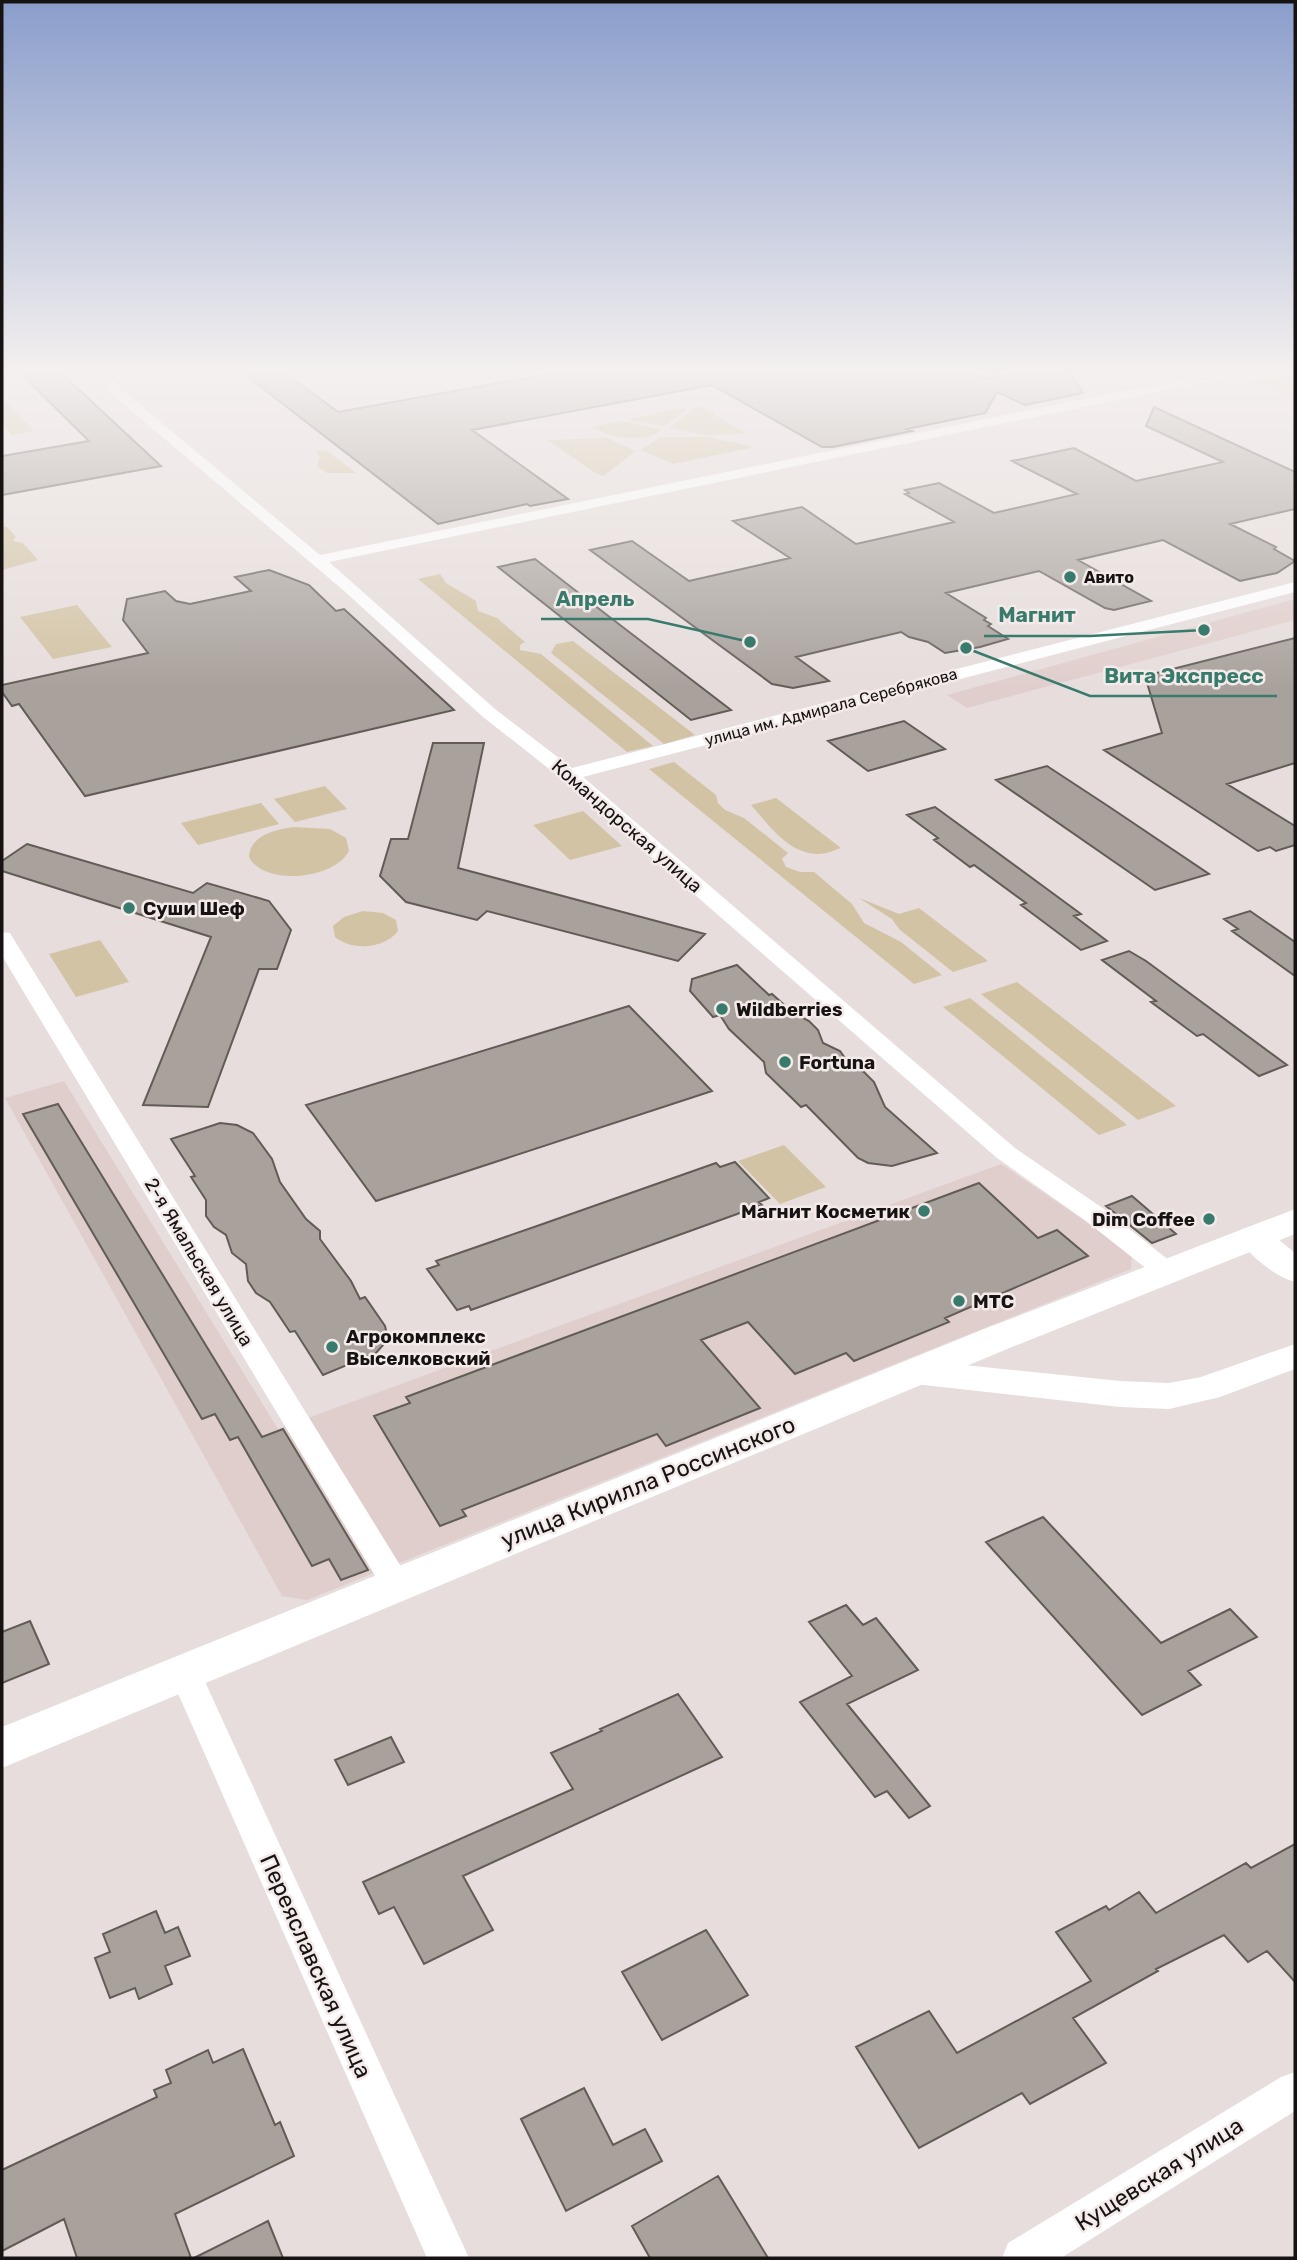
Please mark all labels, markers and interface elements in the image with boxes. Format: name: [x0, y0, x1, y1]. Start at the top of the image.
place label: Авито: [1084, 568, 1134, 587]
marker: Авито: [1062, 569, 1078, 585]
callout: Апрель: [541, 577, 648, 619]
text: Апрель: [556, 586, 635, 611]
callout: Магнит: [984, 594, 1090, 636]
text: Магнит: [998, 602, 1076, 627]
callout: Вита Экспресс: [1090, 654, 1277, 696]
text: Вита Экспресс: [1104, 663, 1264, 688]
street label: улица им. Адмирала Серебрякова: [703, 664, 959, 750]
street label: Командорская улица: [547, 754, 707, 898]
place label: Суши Шеф: [143, 897, 245, 920]
marker: Суши Шеф: [121, 900, 137, 916]
place label: Wildberries: [736, 998, 842, 1021]
marker: Wildberries: [714, 1001, 730, 1017]
place label: Fortuna: [799, 1051, 875, 1074]
marker: Fortuna: [777, 1054, 793, 1070]
street label: 2-я Ямальская улица: [140, 1174, 258, 1350]
place label: Магнит Косметик: [741, 1200, 910, 1223]
marker: Магнит Косметик: [916, 1203, 932, 1219]
place label: Dim Coffee: [1092, 1208, 1195, 1231]
marker: Dim Coffee: [1201, 1211, 1217, 1227]
place label: МТС: [973, 1290, 1014, 1313]
marker: МТС: [951, 1293, 967, 1309]
place label: Агрокомплекс Выселковский: [346, 1325, 490, 1370]
marker: Агрокомплекс Выселковский: [324, 1339, 340, 1355]
street label: улица Кирилла Россинского: [497, 1410, 799, 1554]
street label: Переяславская улица: [254, 1850, 378, 2082]
street label: Кущевская улица: [1070, 2111, 1248, 2237]

